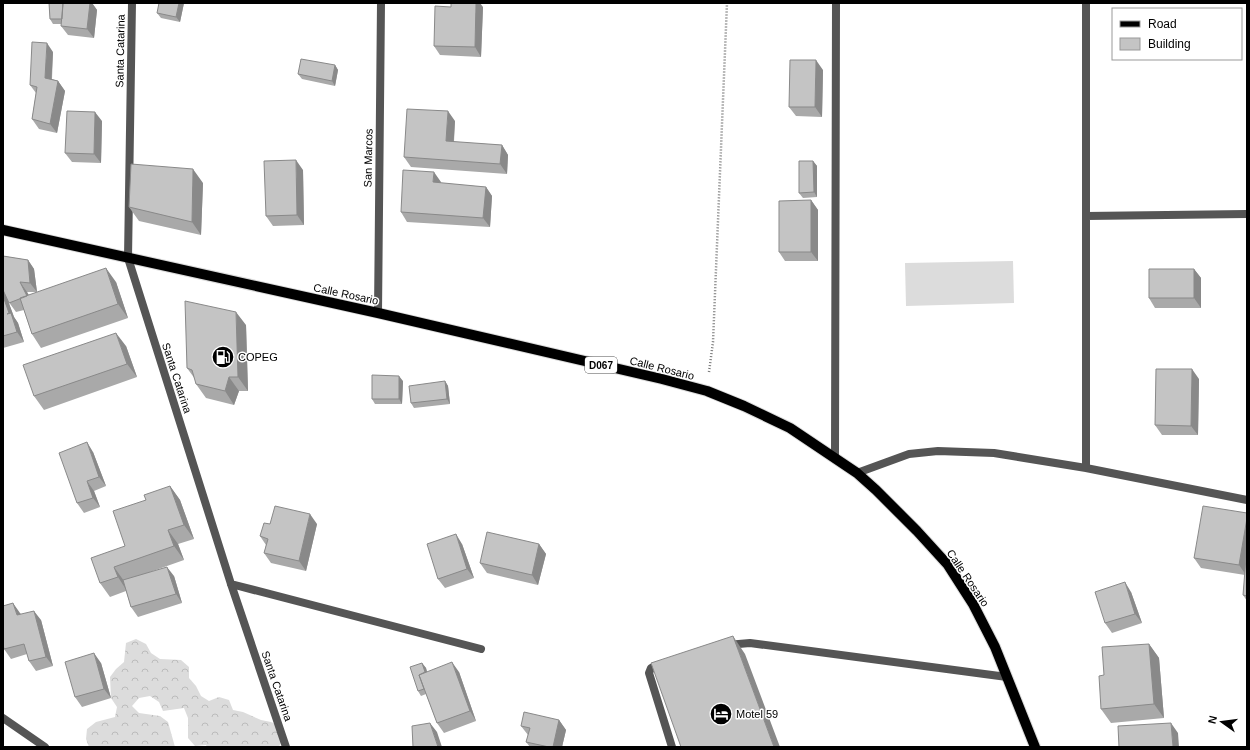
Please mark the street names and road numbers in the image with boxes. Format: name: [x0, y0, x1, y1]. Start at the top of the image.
street label: Santa Catarina: [113, 13, 127, 88]
street label: San Marcos: [361, 128, 375, 187]
street label: Calle Rosario: [312, 281, 380, 307]
street label: Santa Catarina: [160, 341, 194, 416]
street label: Calle Rosario: [629, 354, 695, 382]
road number: D067: [585, 357, 617, 373]
street label: Calle Rosario: [945, 547, 991, 609]
street label: Santa Catarina: [259, 649, 295, 723]

